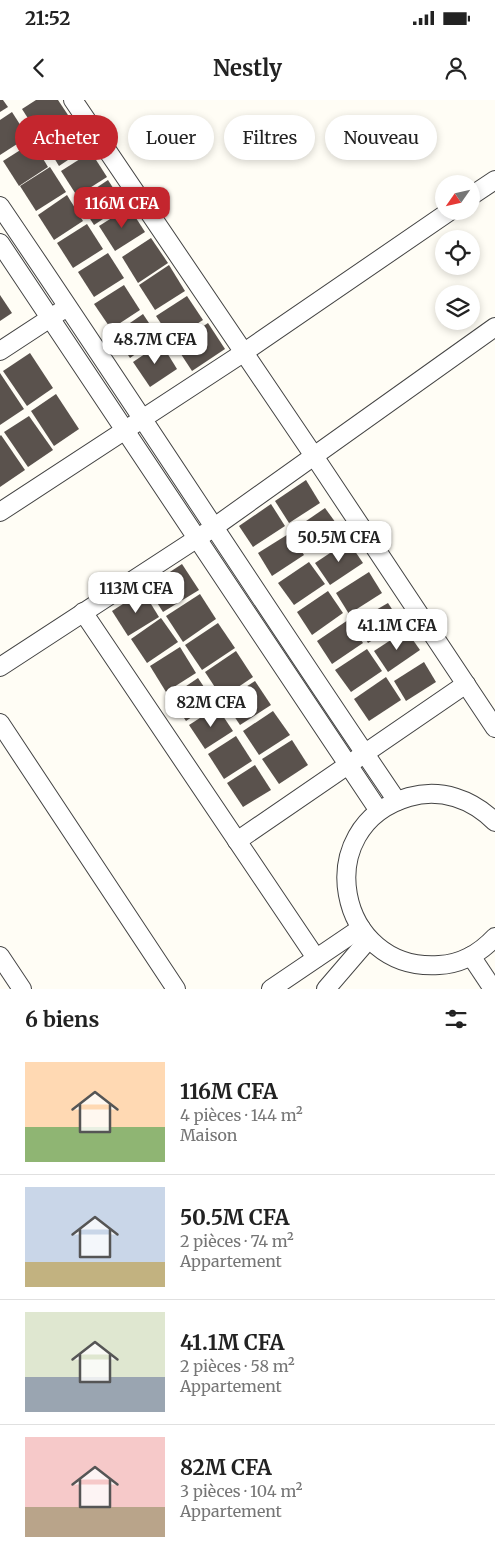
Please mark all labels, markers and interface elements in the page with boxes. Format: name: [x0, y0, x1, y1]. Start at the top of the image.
text: 21:52: [25, 6, 70, 30]
icon: back: [25, 54, 53, 82]
text: Nestly: [213, 54, 282, 82]
icon: person: [442, 54, 470, 82]
chip: Acheter: [15, 115, 118, 160]
chip: Louer: [128, 115, 214, 160]
chip: Filtres: [224, 115, 315, 160]
chip: Nouveau: [325, 115, 437, 160]
north arrow: [435, 175, 480, 220]
map controls: [435, 175, 480, 330]
pin: 116M CFA: [70, 186, 174, 229]
text: 116M CFA: [85, 193, 159, 213]
button: locate: [435, 230, 480, 275]
button: layers: [435, 285, 480, 330]
pin: 48.7M CFA: [98, 322, 212, 365]
text: 48.7M CFA: [113, 329, 197, 349]
pin: 50.5M CFA: [282, 520, 396, 563]
text: 50.5M CFA: [297, 527, 381, 547]
pin: 113M CFA: [84, 572, 188, 614]
text: 113M CFA: [99, 578, 173, 598]
pin: 41.1M CFA: [340, 608, 454, 651]
text: 41.1M CFA: [357, 615, 437, 635]
pin: 82M CFA: [165, 686, 257, 728]
text: 82M CFA: [176, 692, 246, 712]
icon: filters: [442, 1005, 470, 1033]
text: 6 biens: [25, 1006, 99, 1033]
text: 116M CFA: [180, 1078, 278, 1105]
icon: home: [65, 1082, 125, 1142]
text: 4 pièces · 144 m²: [180, 1105, 303, 1125]
text: Maison: [180, 1125, 237, 1145]
text: 50.5M CFA: [180, 1204, 289, 1231]
icon: home: [65, 1207, 125, 1267]
text: 2 pièces · 74 m²: [180, 1231, 294, 1251]
text: Appartement: [180, 1251, 282, 1271]
text: 41.1M CFA: [180, 1329, 284, 1356]
icon: home: [65, 1332, 125, 1392]
text: 2 pièces · 58 m²: [180, 1356, 295, 1376]
text: Appartement: [180, 1376, 282, 1396]
text: 82M CFA: [180, 1454, 272, 1481]
icon: home: [65, 1457, 125, 1517]
text: 3 pièces · 104 m²: [180, 1481, 302, 1501]
text: Appartement: [180, 1501, 282, 1521]

